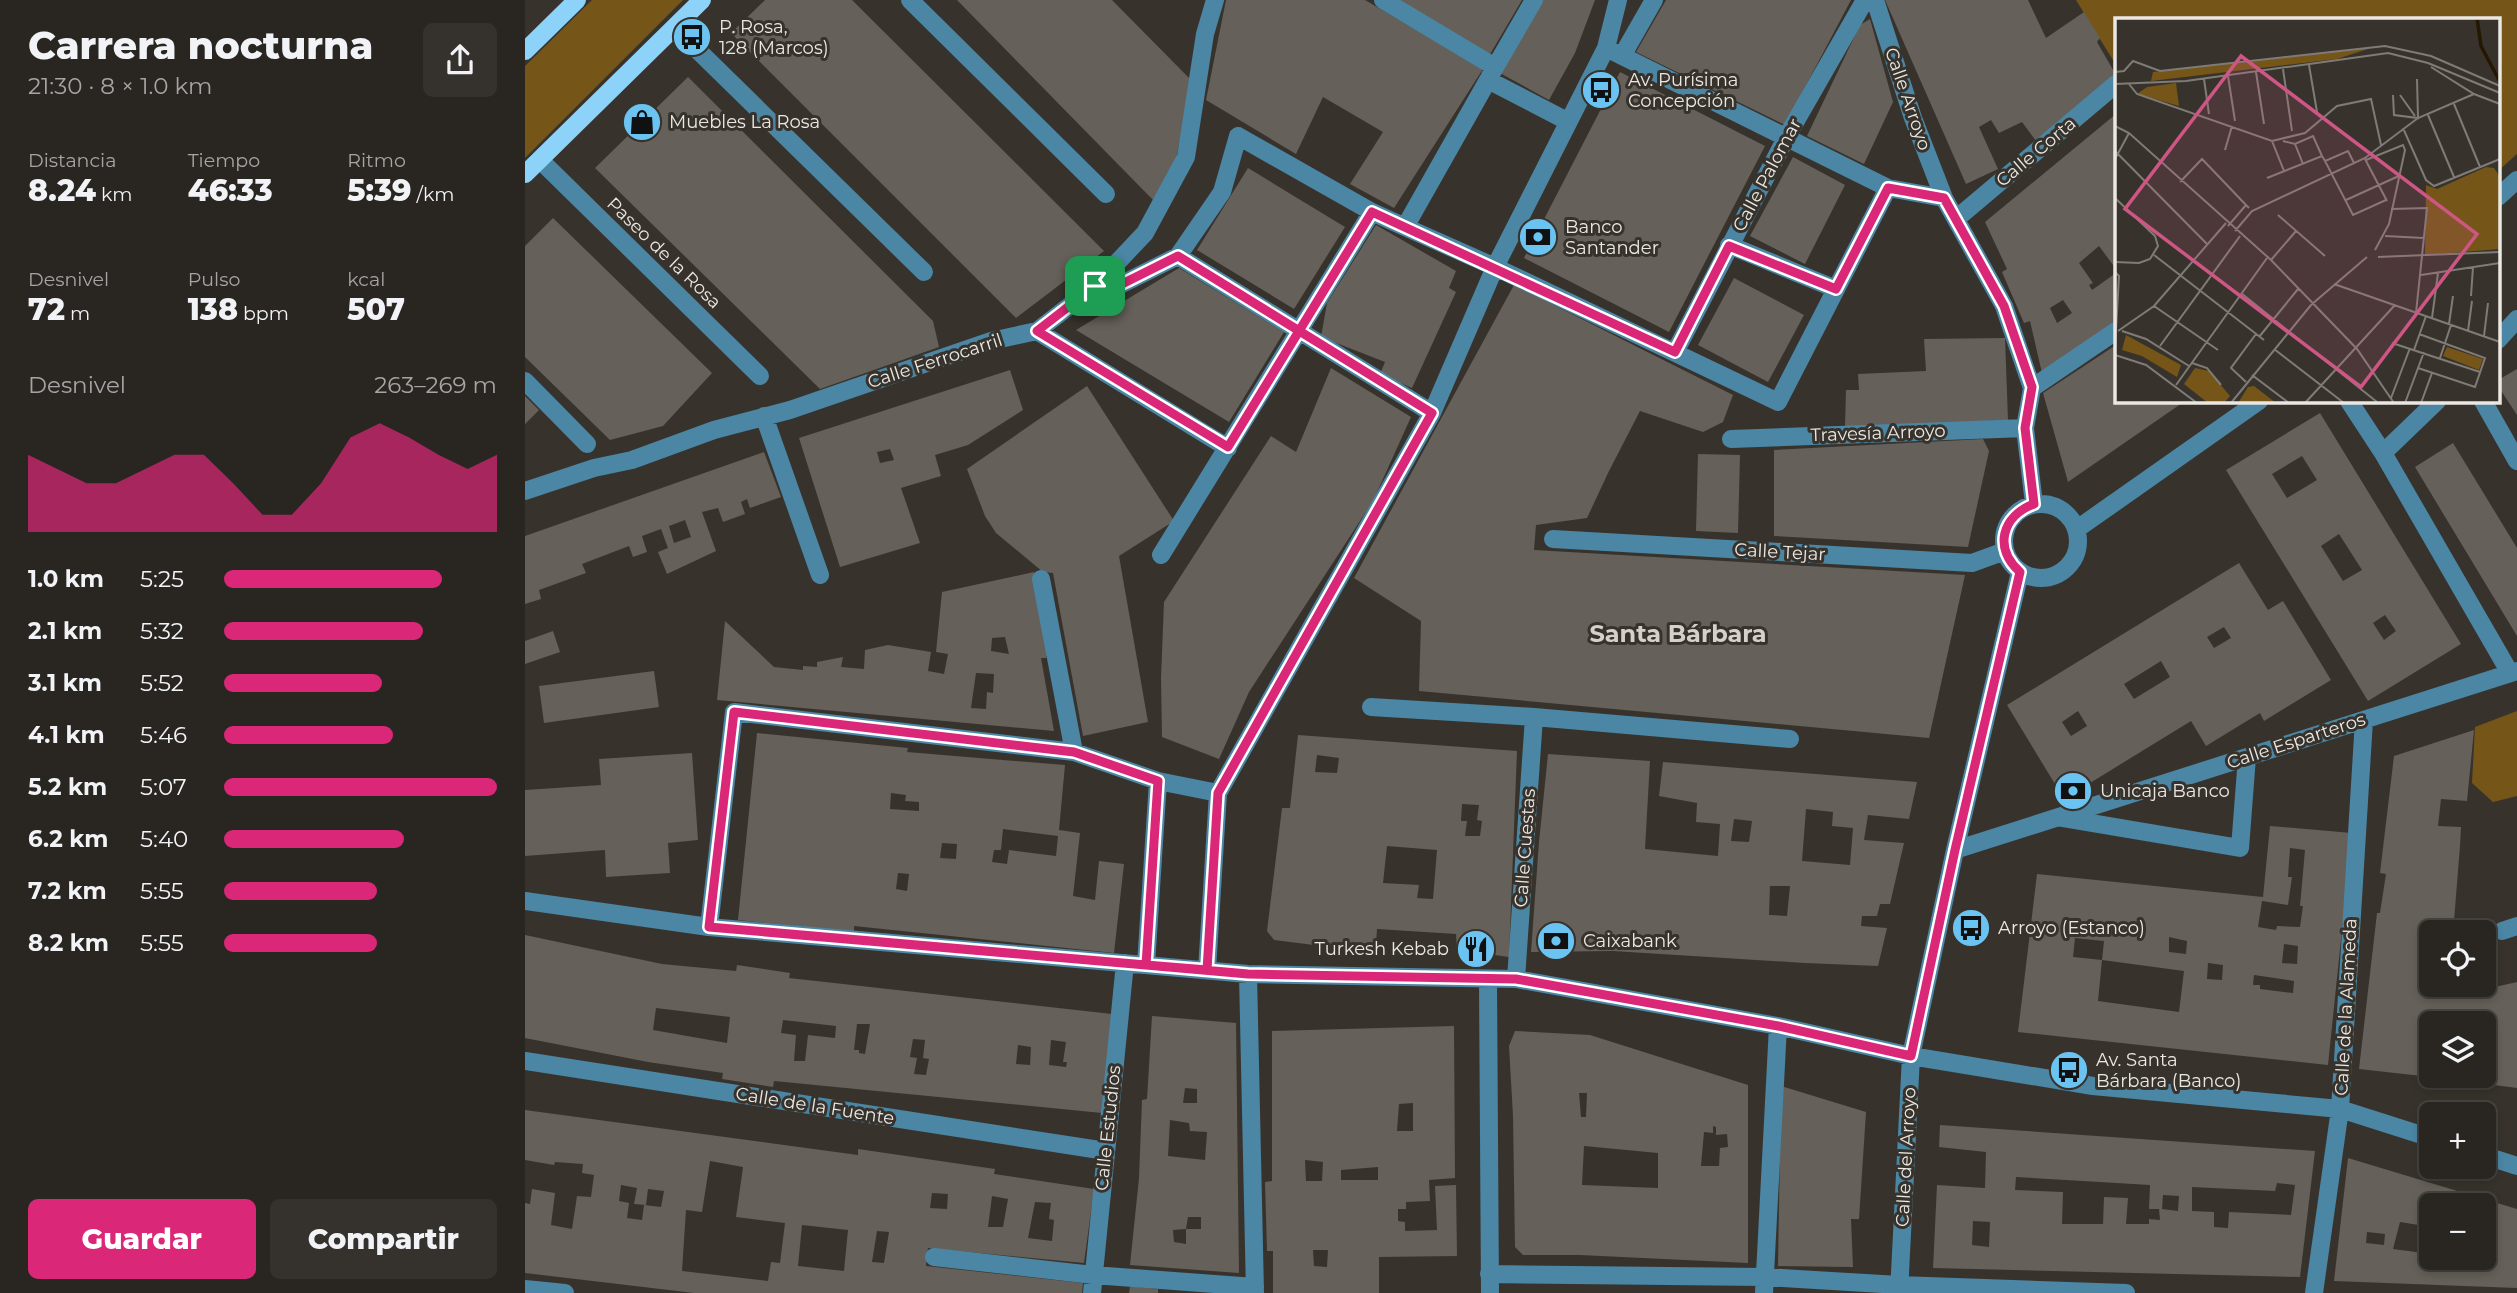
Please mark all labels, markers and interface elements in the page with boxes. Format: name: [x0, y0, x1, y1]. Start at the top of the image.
bus stop icon: P. Rosa, 128 (Marcos): [671, 16, 713, 58]
place label: P. Rosa, 128 (Marcos): [719, 16, 829, 59]
inset map: [2115, 18, 2499, 402]
text: Carrera nocturna: [28, 22, 373, 69]
button: share: [423, 23, 497, 97]
street label: Calle Arroyo: [1880, 45, 1936, 153]
bus stop icon: Av. Purísima Concepción: [1580, 69, 1622, 111]
place label: Av. Purísima Concepción: [1628, 69, 1738, 112]
text: 21:30 · 8 × 1.0 km: [28, 72, 212, 100]
shop icon: Muebles La Rosa: [621, 101, 663, 143]
place label: Muebles La Rosa: [669, 111, 820, 133]
street label: Calle Corta: [1992, 112, 2080, 192]
street label: Calle Palomar: [1728, 115, 1806, 235]
text: Distancia: [28, 149, 116, 172]
text: Tiempo: [188, 149, 260, 172]
text: Ritmo: [347, 149, 406, 172]
text: 8.24: [28, 172, 96, 209]
text: 46:33: [188, 172, 273, 209]
text: 5:39: [347, 172, 412, 209]
text: km: [96, 183, 132, 206]
text: /km: [412, 183, 454, 206]
street label: Paseo de la Rosa: [602, 193, 726, 313]
bank icon: Banco Santander: [1517, 216, 1559, 258]
place label: Banco Santander: [1565, 216, 1659, 259]
pin: [1065, 256, 1125, 316]
icon: arrive: [1076, 267, 1114, 305]
text: Desnivel: [28, 268, 109, 291]
text: Pulso: [188, 268, 240, 291]
text: kcal: [347, 268, 385, 291]
text: 72: [28, 291, 65, 328]
text: 138: [188, 291, 238, 328]
text: 507: [347, 291, 405, 328]
text: m: [65, 302, 90, 325]
text: bpm: [238, 302, 289, 325]
street label: Calle Ferrocarril: [865, 329, 1005, 393]
text: Desnivel: [28, 371, 126, 399]
text: 263–269 m: [374, 371, 497, 399]
street label: Travesía Arroyo: [1810, 420, 1946, 446]
street label: Calle Tejar: [1734, 539, 1826, 565]
text: 1.0 km: [28, 565, 104, 593]
text: 5:25: [140, 565, 184, 593]
text: 2.1 km: [28, 617, 102, 645]
text: 5:32: [140, 617, 184, 645]
district label: Santa Bárbara: [1589, 619, 1767, 648]
text: 3.1 km: [28, 669, 102, 697]
text: 5:52: [140, 669, 184, 697]
street label: Calle Esparteros: [2224, 708, 2368, 774]
text: 4.1 km: [28, 721, 105, 749]
text: 5:46: [140, 721, 187, 749]
bank icon: Unicaja Banco: [2052, 770, 2094, 812]
text: 5.2 km: [28, 773, 107, 801]
text: 5:07: [140, 773, 187, 801]
place label: Unicaja Banco: [2100, 780, 2230, 802]
street label: Calle Cuestas: [1510, 788, 1540, 908]
text: 6.2 km: [28, 825, 108, 853]
text: 5:40: [140, 825, 188, 853]
text: 7.2 km: [28, 877, 107, 905]
text: 5:55: [140, 877, 184, 905]
bus stop icon: Arroyo (Estanco): [1950, 907, 1992, 949]
place label: Arroyo (Estanco): [1998, 917, 2145, 939]
street label: Calle de la Alameda: [2330, 918, 2362, 1096]
bank icon: Caixabank: [1535, 920, 1577, 962]
map controls: [2419, 920, 2496, 1270]
button: locate: [2419, 920, 2496, 997]
restaurant icon: Turkesh Kebab: [1455, 928, 1497, 970]
text: 8.2 km: [28, 929, 109, 957]
text: 5:55: [140, 929, 184, 957]
place label: Caixabank: [1583, 930, 1677, 952]
place label: Turkesh Kebab: [1315, 938, 1449, 960]
button: layers: [2419, 1011, 2496, 1088]
bus stop icon: Av. Santa Bárbara (Banco): [2048, 1049, 2090, 1091]
place label: Av. Santa Bárbara (Banco): [2096, 1049, 2241, 1092]
street label: Calle Estudios: [1090, 1064, 1126, 1192]
street label: Calle de la Fuente: [734, 1083, 896, 1129]
street label: Calle del Arroyo: [1891, 1087, 1921, 1227]
button: +: [2419, 1102, 2496, 1179]
button: −: [2419, 1193, 2496, 1270]
button: Guardar: [28, 1199, 256, 1279]
button: Compartir: [270, 1199, 497, 1279]

